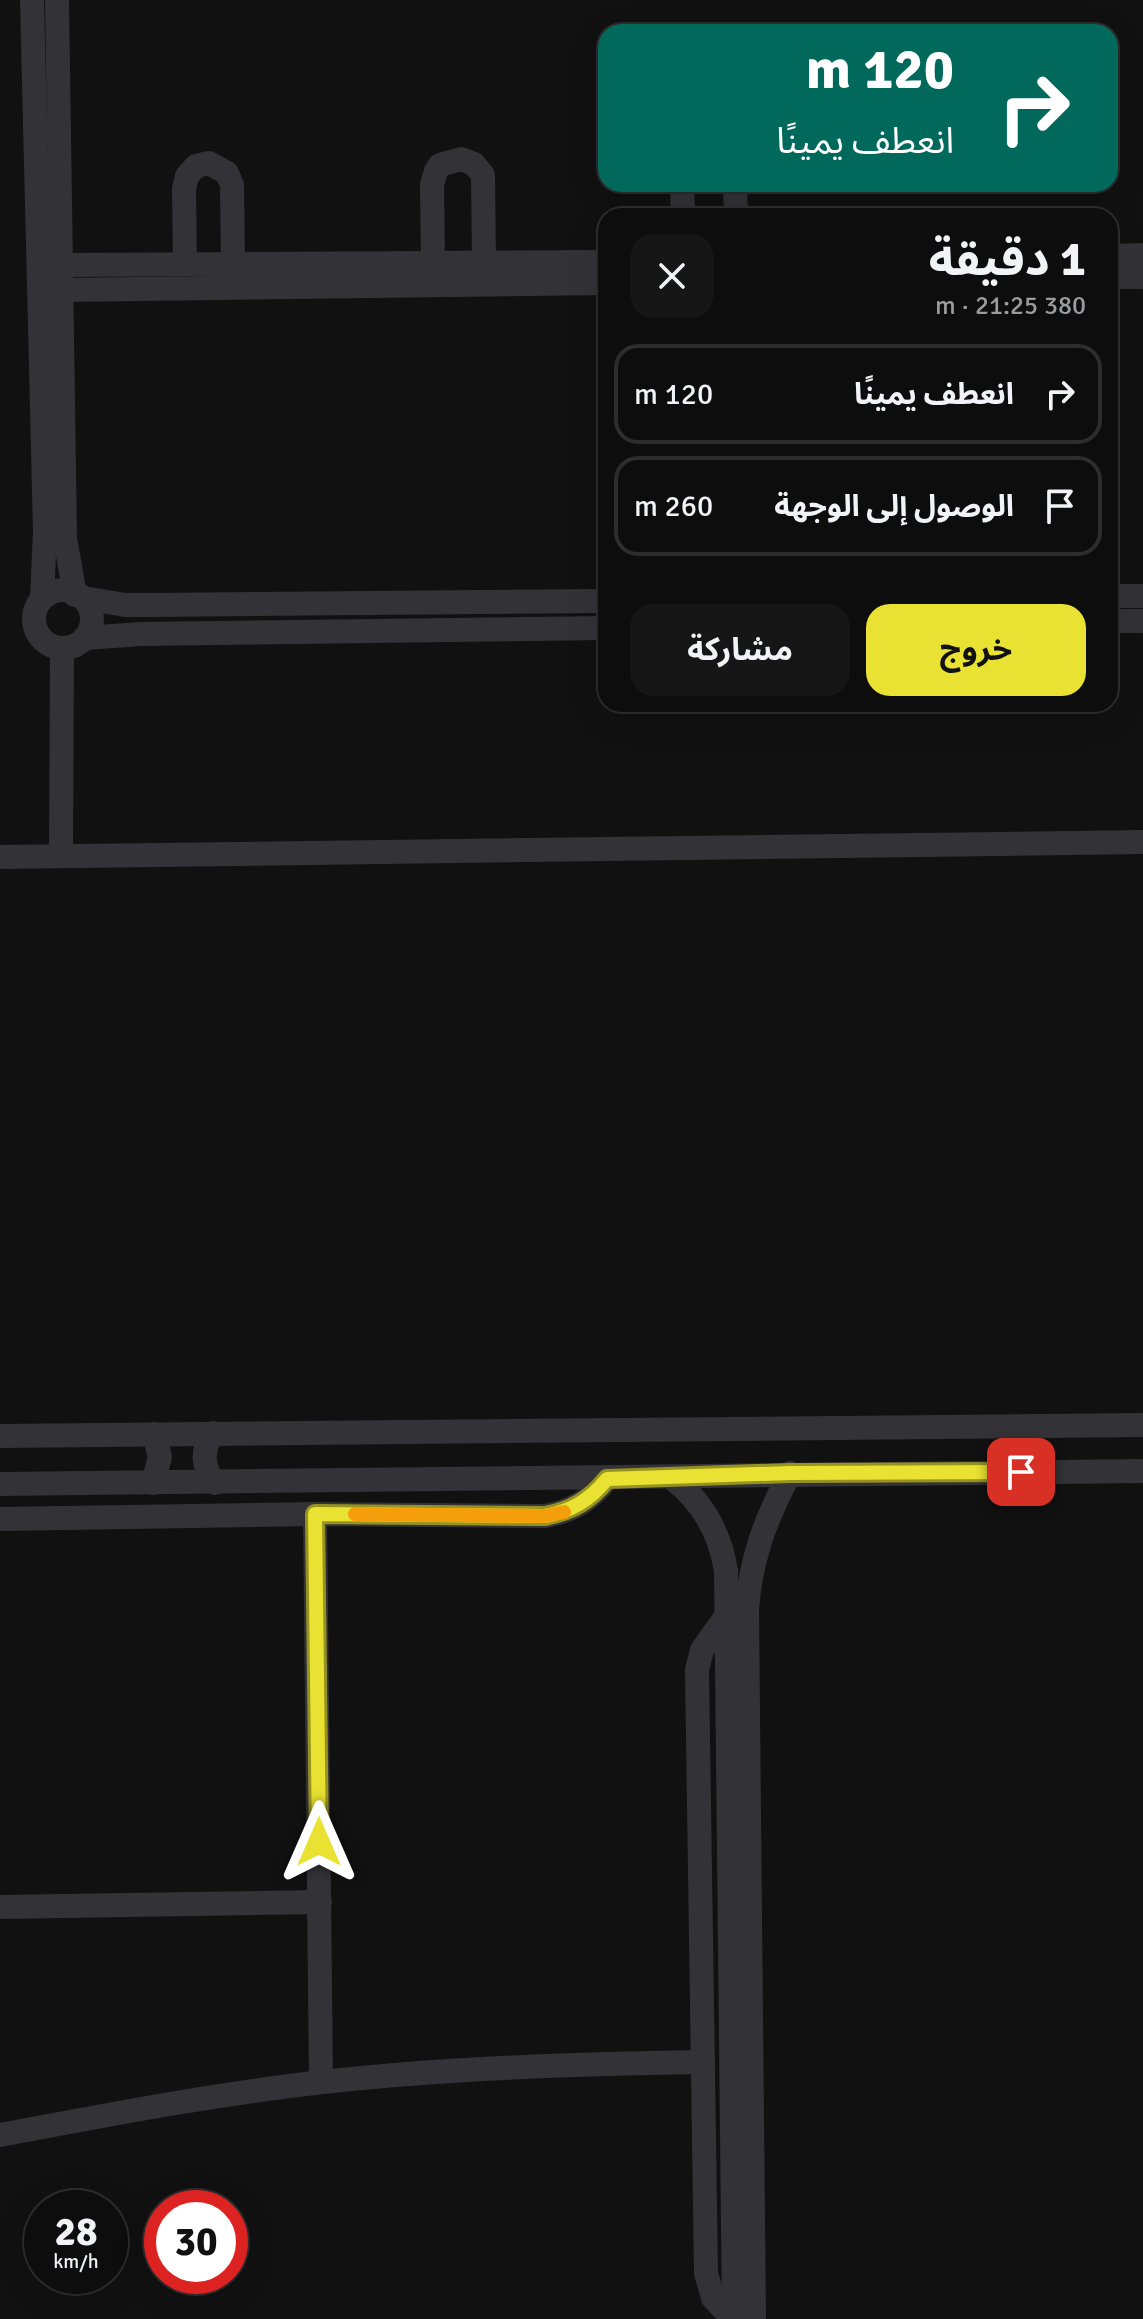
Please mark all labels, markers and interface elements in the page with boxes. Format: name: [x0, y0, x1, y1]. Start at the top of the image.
text: 120 m: [806, 35, 954, 104]
icon: right: [982, 56, 1086, 160]
text: انعطف يمينًا: [776, 119, 954, 164]
text: 1 دقيقة: [929, 230, 1086, 289]
button: close: [630, 234, 714, 318]
text: 380 m · 21:25: [935, 290, 1086, 322]
icon: right: [1038, 372, 1082, 416]
text: 120 m: [634, 376, 713, 413]
text: انعطف يمينًا: [854, 376, 1014, 413]
icon: arrive: [1038, 484, 1082, 528]
text: 260 m: [634, 488, 713, 525]
text: الوصول إلى الوجهة: [774, 488, 1014, 525]
button: مشاركة: [630, 604, 850, 696]
button: خروج: [866, 604, 1086, 696]
pin: [987, 1438, 1055, 1506]
icon: arrive: [999, 1450, 1043, 1494]
position arrow: [277, 1800, 361, 1884]
speed limit sign: 30: [144, 2190, 248, 2294]
text: 28: [54, 2207, 98, 2257]
text: km/h: [53, 2249, 99, 2274]

